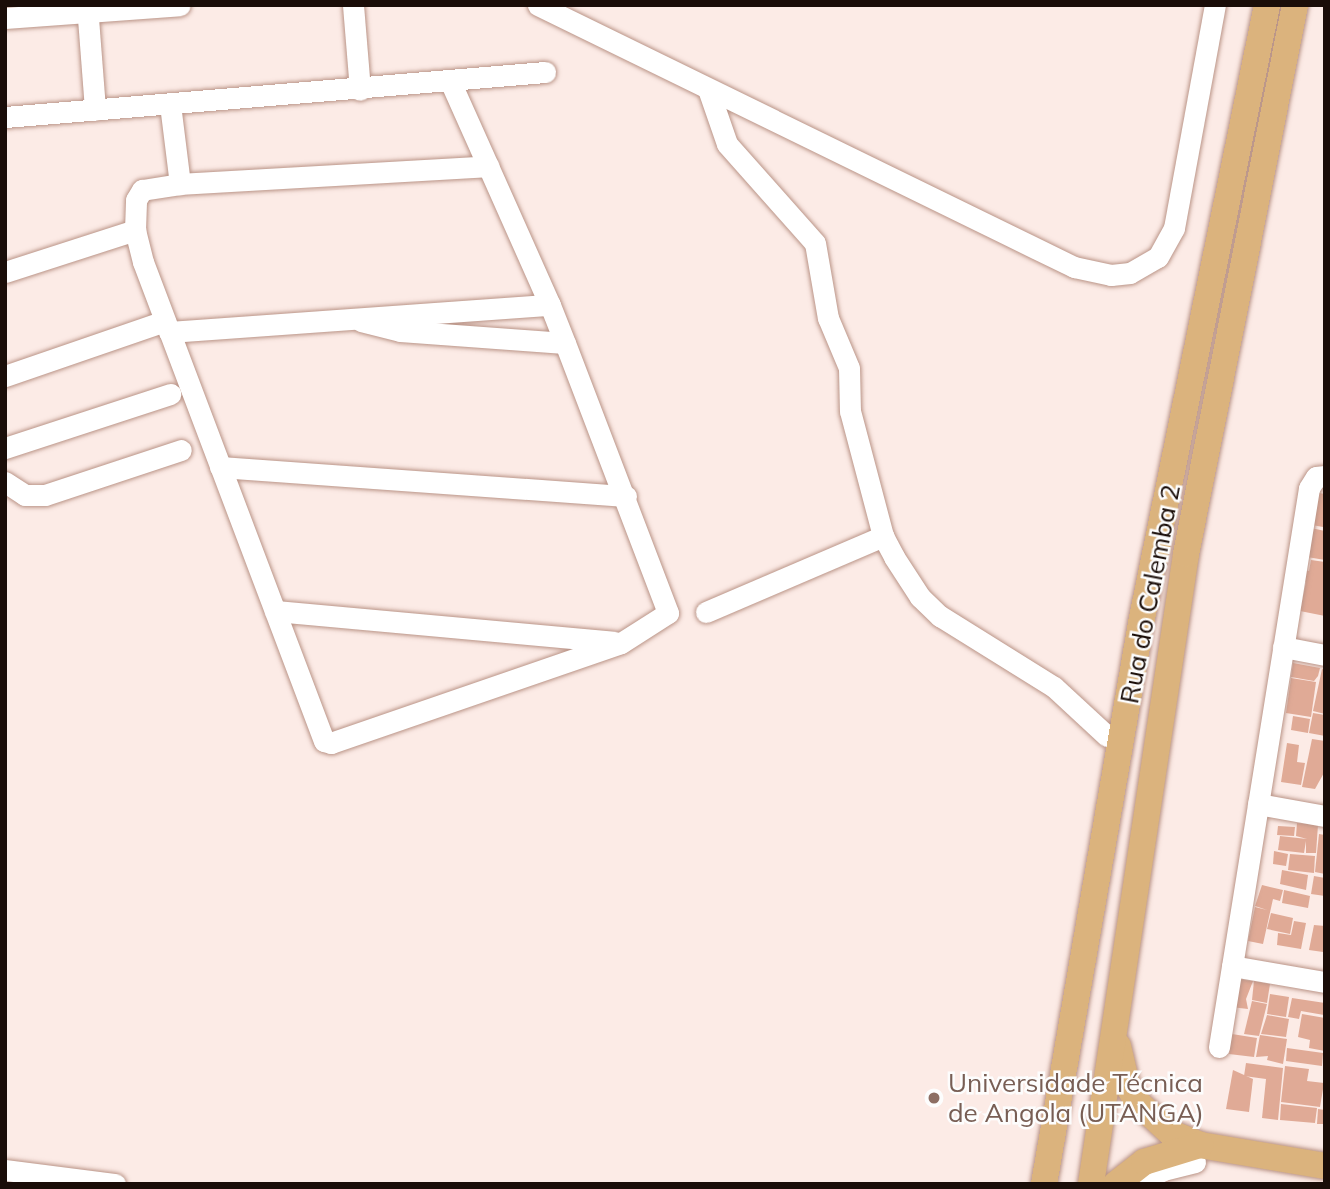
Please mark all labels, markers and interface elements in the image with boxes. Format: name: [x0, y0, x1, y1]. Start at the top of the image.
street label: Rua do Calemba 2: [1113, 482, 1187, 706]
place label: Universidade Técnica de Angola (UTANGA): [948, 1067, 1204, 1128]
marker: Universidade Técnica de Angola (UTANGA): [926, 1090, 942, 1106]

